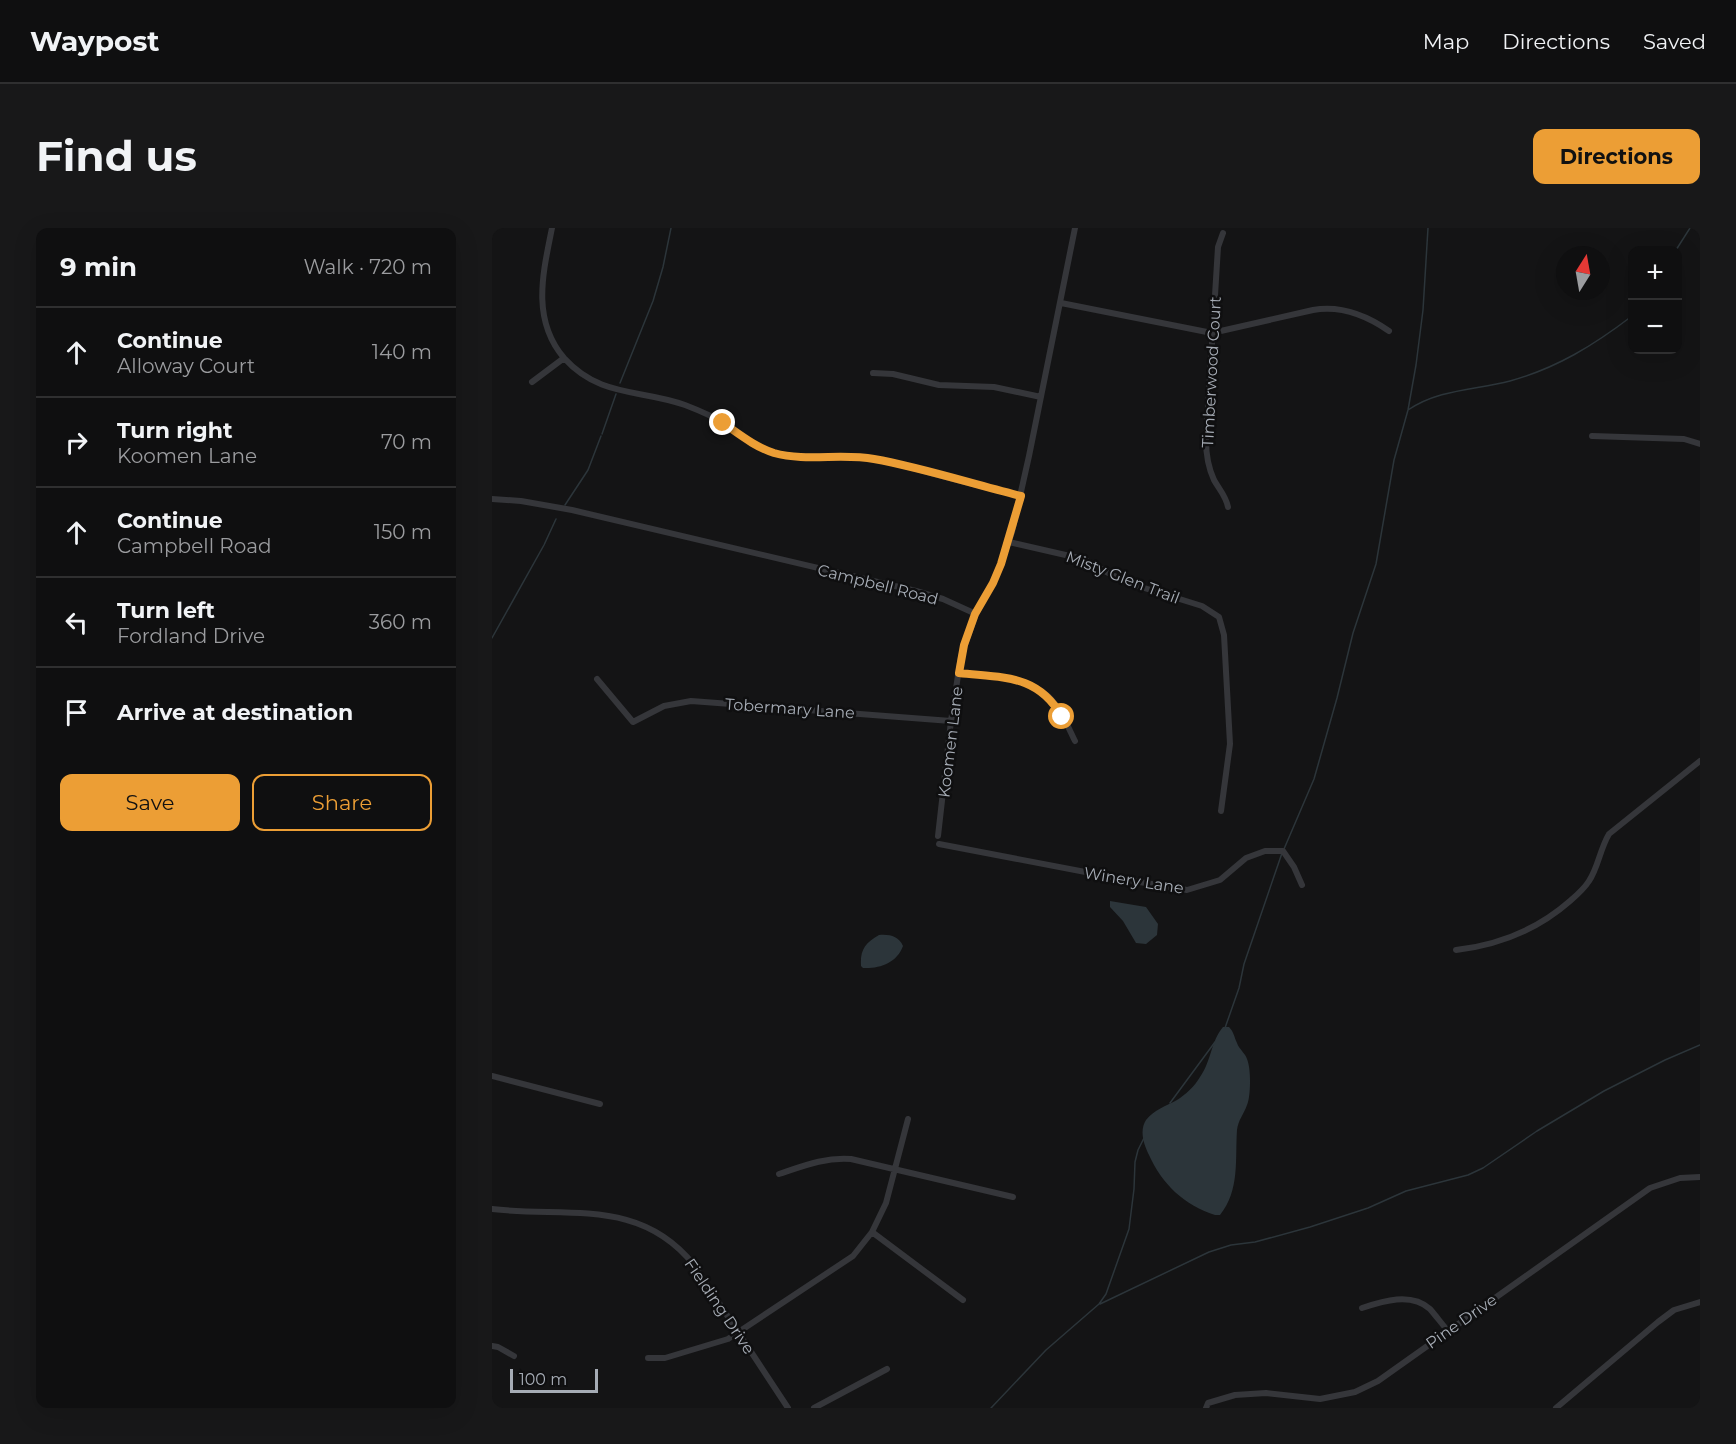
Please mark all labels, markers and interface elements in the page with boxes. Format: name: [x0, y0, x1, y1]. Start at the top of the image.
text: Waypost: [30, 24, 160, 58]
text: Map: [1423, 29, 1469, 54]
text: Directions: [1502, 29, 1610, 54]
text: Saved: [1643, 29, 1706, 54]
button: Directions: [1533, 129, 1700, 184]
text: Find us: [36, 130, 197, 182]
north arrow: [1556, 246, 1610, 300]
map controls: [1628, 246, 1682, 354]
button: +: [1628, 246, 1682, 300]
text: 9 min: [60, 251, 137, 283]
text: Walk · 720 m: [303, 255, 432, 279]
street label: Timberwood Court: [1198, 295, 1225, 448]
button: −: [1628, 300, 1682, 354]
text: Continue: [117, 327, 223, 354]
icon: ahead: [60, 336, 93, 369]
text: 140 m: [372, 340, 432, 364]
text: Alloway Court: [117, 354, 255, 378]
route end: [709, 409, 735, 435]
text: Turn right: [117, 417, 232, 444]
icon: right: [60, 426, 93, 459]
text: 70 m: [381, 430, 432, 454]
text: Koomen Lane: [117, 444, 257, 468]
text: Continue: [117, 507, 223, 534]
icon: ahead: [60, 516, 93, 549]
text: 150 m: [374, 520, 432, 544]
text: Campbell Road: [117, 534, 272, 558]
street label: Misty Glen Trail: [1063, 547, 1182, 608]
street label: Campbell Road: [816, 560, 940, 609]
text: Turn left: [117, 597, 215, 624]
icon: left: [60, 606, 93, 639]
text: 360 m: [369, 610, 432, 634]
text: Fordland Drive: [117, 624, 265, 648]
street label: Koomen Lane: [934, 685, 967, 799]
street label: Tobermary Lane: [724, 694, 856, 723]
icon: arrive: [60, 696, 93, 729]
text: Arrive at destination: [117, 699, 353, 726]
route start: [1048, 703, 1074, 729]
button: Save: [60, 774, 240, 831]
button: Share: [252, 774, 432, 831]
street label: Winery Lane: [1083, 863, 1185, 898]
street label: Fielding Drive: [681, 1255, 759, 1358]
street label: Pine Drive: [1422, 1290, 1500, 1353]
scale bar: [510, 1366, 598, 1394]
text: 100 m: [519, 1370, 567, 1389]

